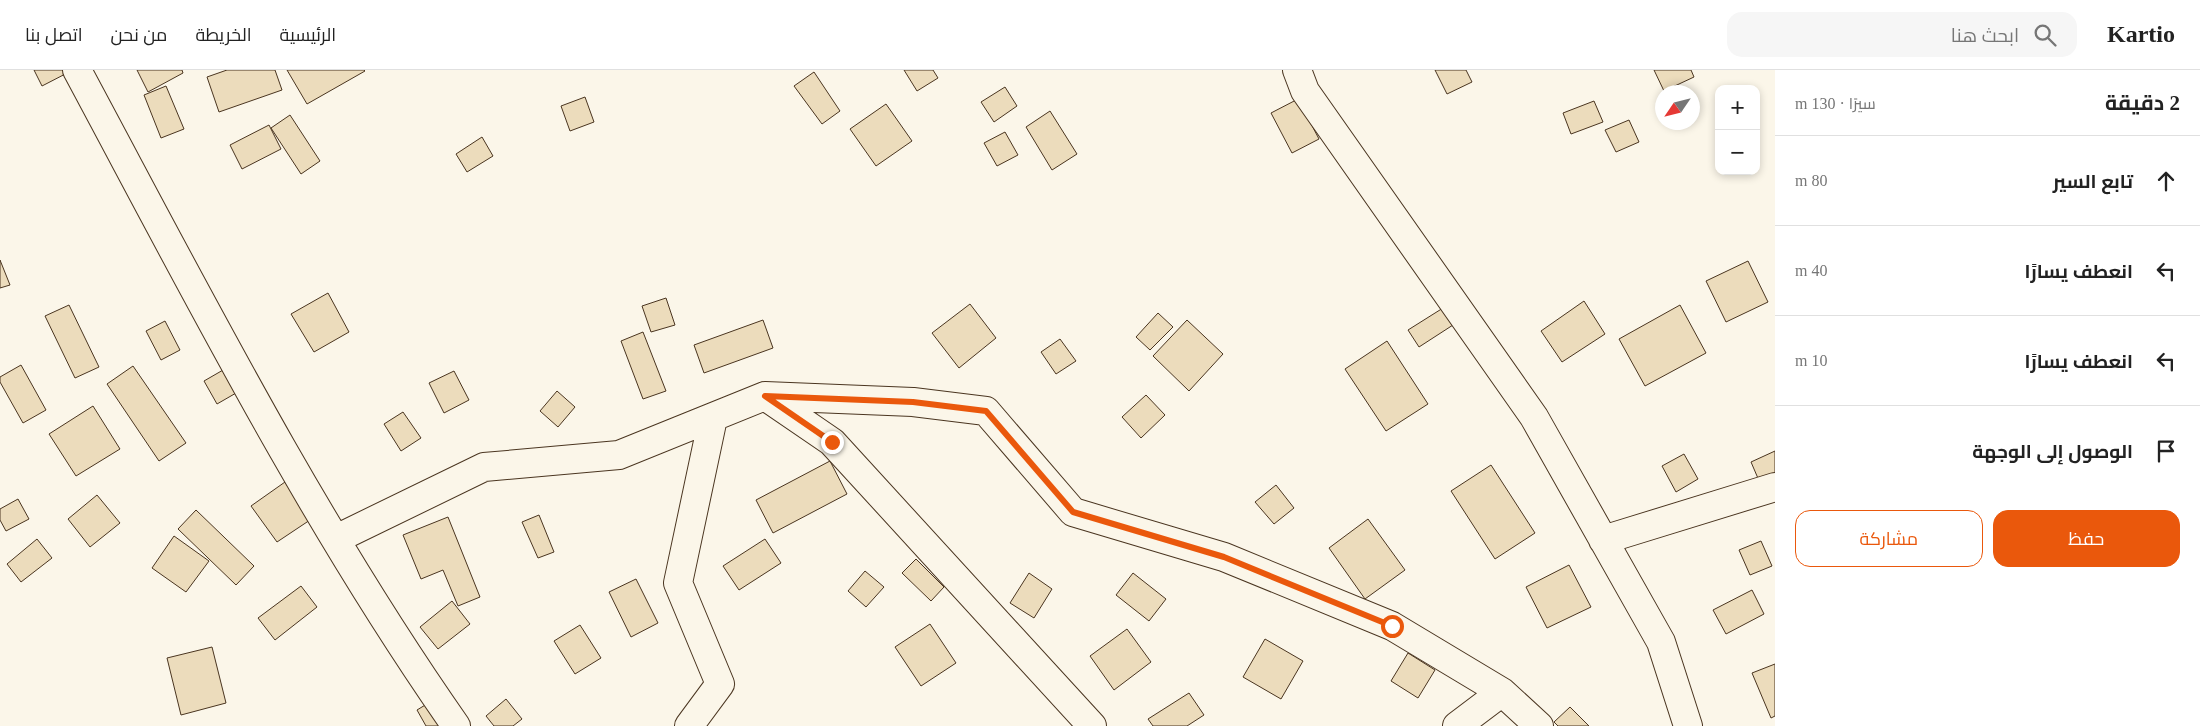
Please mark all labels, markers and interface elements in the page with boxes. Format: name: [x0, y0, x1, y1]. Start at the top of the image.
search box: [1727, 12, 2077, 57]
icon: search: [2031, 21, 2059, 49]
text: Kartio: [2107, 21, 2175, 47]
text: اتصل بنا: [25, 25, 83, 45]
text: من نحن: [111, 25, 167, 45]
text: الخريطة: [195, 25, 252, 45]
text: الرئيسية: [280, 25, 336, 45]
text: ابحث هنا: [1951, 25, 2019, 46]
north arrow: [1655, 85, 1700, 130]
map controls: [1715, 85, 1760, 175]
button: +: [1715, 85, 1760, 130]
text: 2 دقيقة: [2105, 91, 2180, 115]
text: سيرًا · 130 m: [1795, 95, 1876, 112]
button: −: [1715, 130, 1760, 175]
icon: ahead: [2152, 167, 2180, 195]
text: تابع السير: [2053, 171, 2133, 192]
text: 80 m: [1795, 172, 1827, 189]
icon: left: [2152, 257, 2180, 285]
text: انعطف يسارًا: [2025, 261, 2133, 282]
text: 40 m: [1795, 262, 1827, 279]
icon: left: [2152, 347, 2180, 375]
text: انعطف يسارًا: [2025, 351, 2133, 372]
text: 10 m: [1795, 352, 1827, 369]
route end: [821, 431, 844, 454]
icon: arrive: [2152, 437, 2180, 465]
text: الوصول إلى الوجهة: [1972, 441, 2133, 462]
button: مشاركة: [1795, 510, 1983, 567]
button: حفظ: [1993, 510, 2180, 567]
route start: [1381, 615, 1404, 638]

